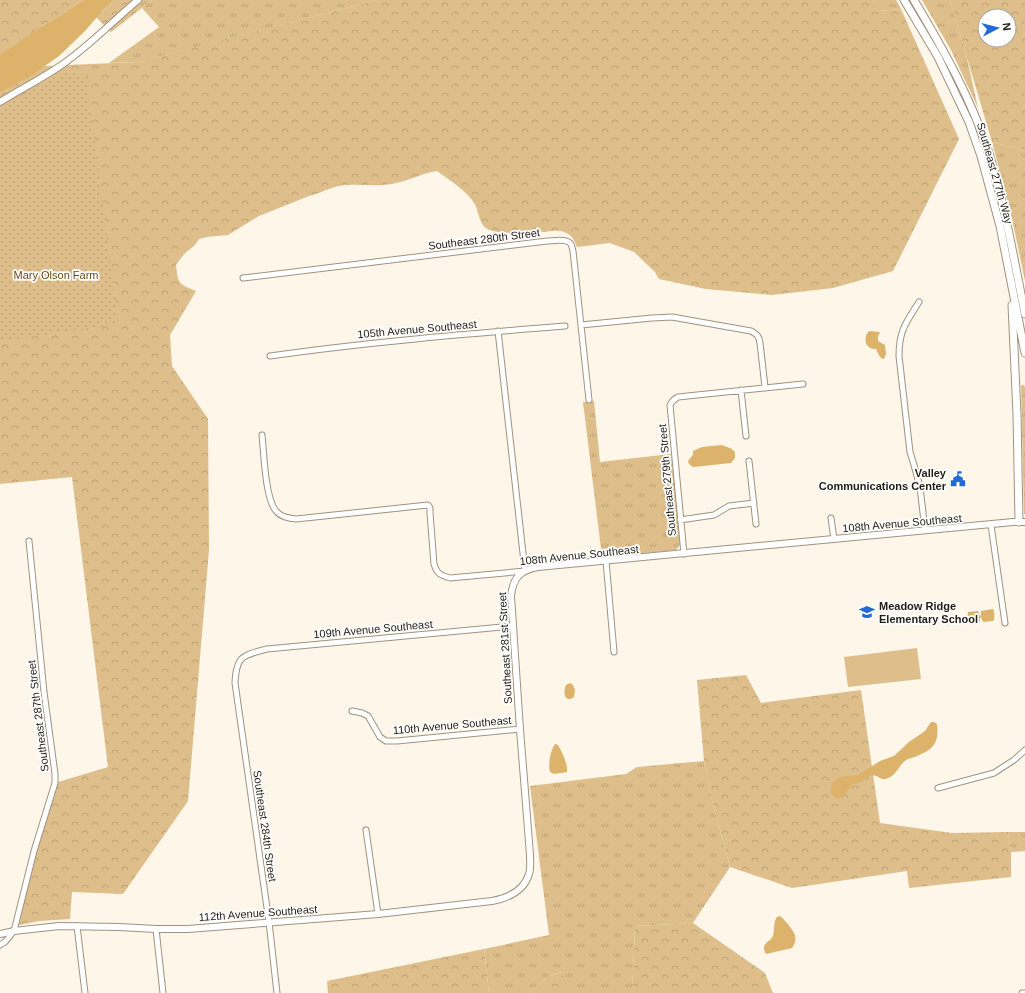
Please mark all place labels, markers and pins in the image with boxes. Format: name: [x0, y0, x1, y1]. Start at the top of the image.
place label: Valley Communications Center: [819, 467, 947, 492]
public building icon: Valley Communications Center: [949, 470, 967, 488]
place label: Meadow Ridge Elementary School: [879, 600, 978, 625]
school or university icon: Meadow Ridge Elementary School: [858, 603, 876, 621]

